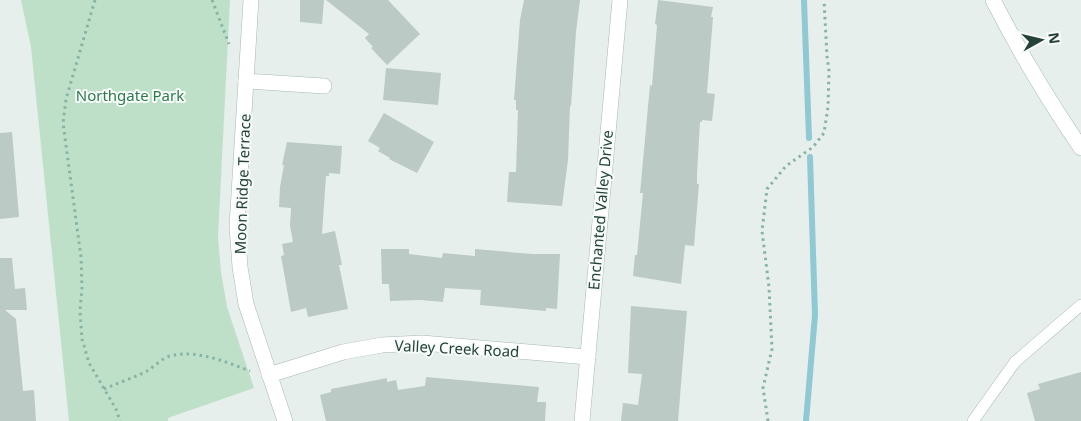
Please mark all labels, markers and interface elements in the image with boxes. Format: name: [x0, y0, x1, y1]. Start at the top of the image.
north arrow: [1016, 15, 1066, 65]
text: N: [1044, 31, 1065, 45]
park label: Northgate Park: [76, 85, 184, 105]
street label: Moon Ridge Terrace: [230, 113, 254, 255]
street label: Enchanted Valley Drive: [583, 129, 617, 291]
street label: Valley Creek Road: [394, 335, 520, 361]

